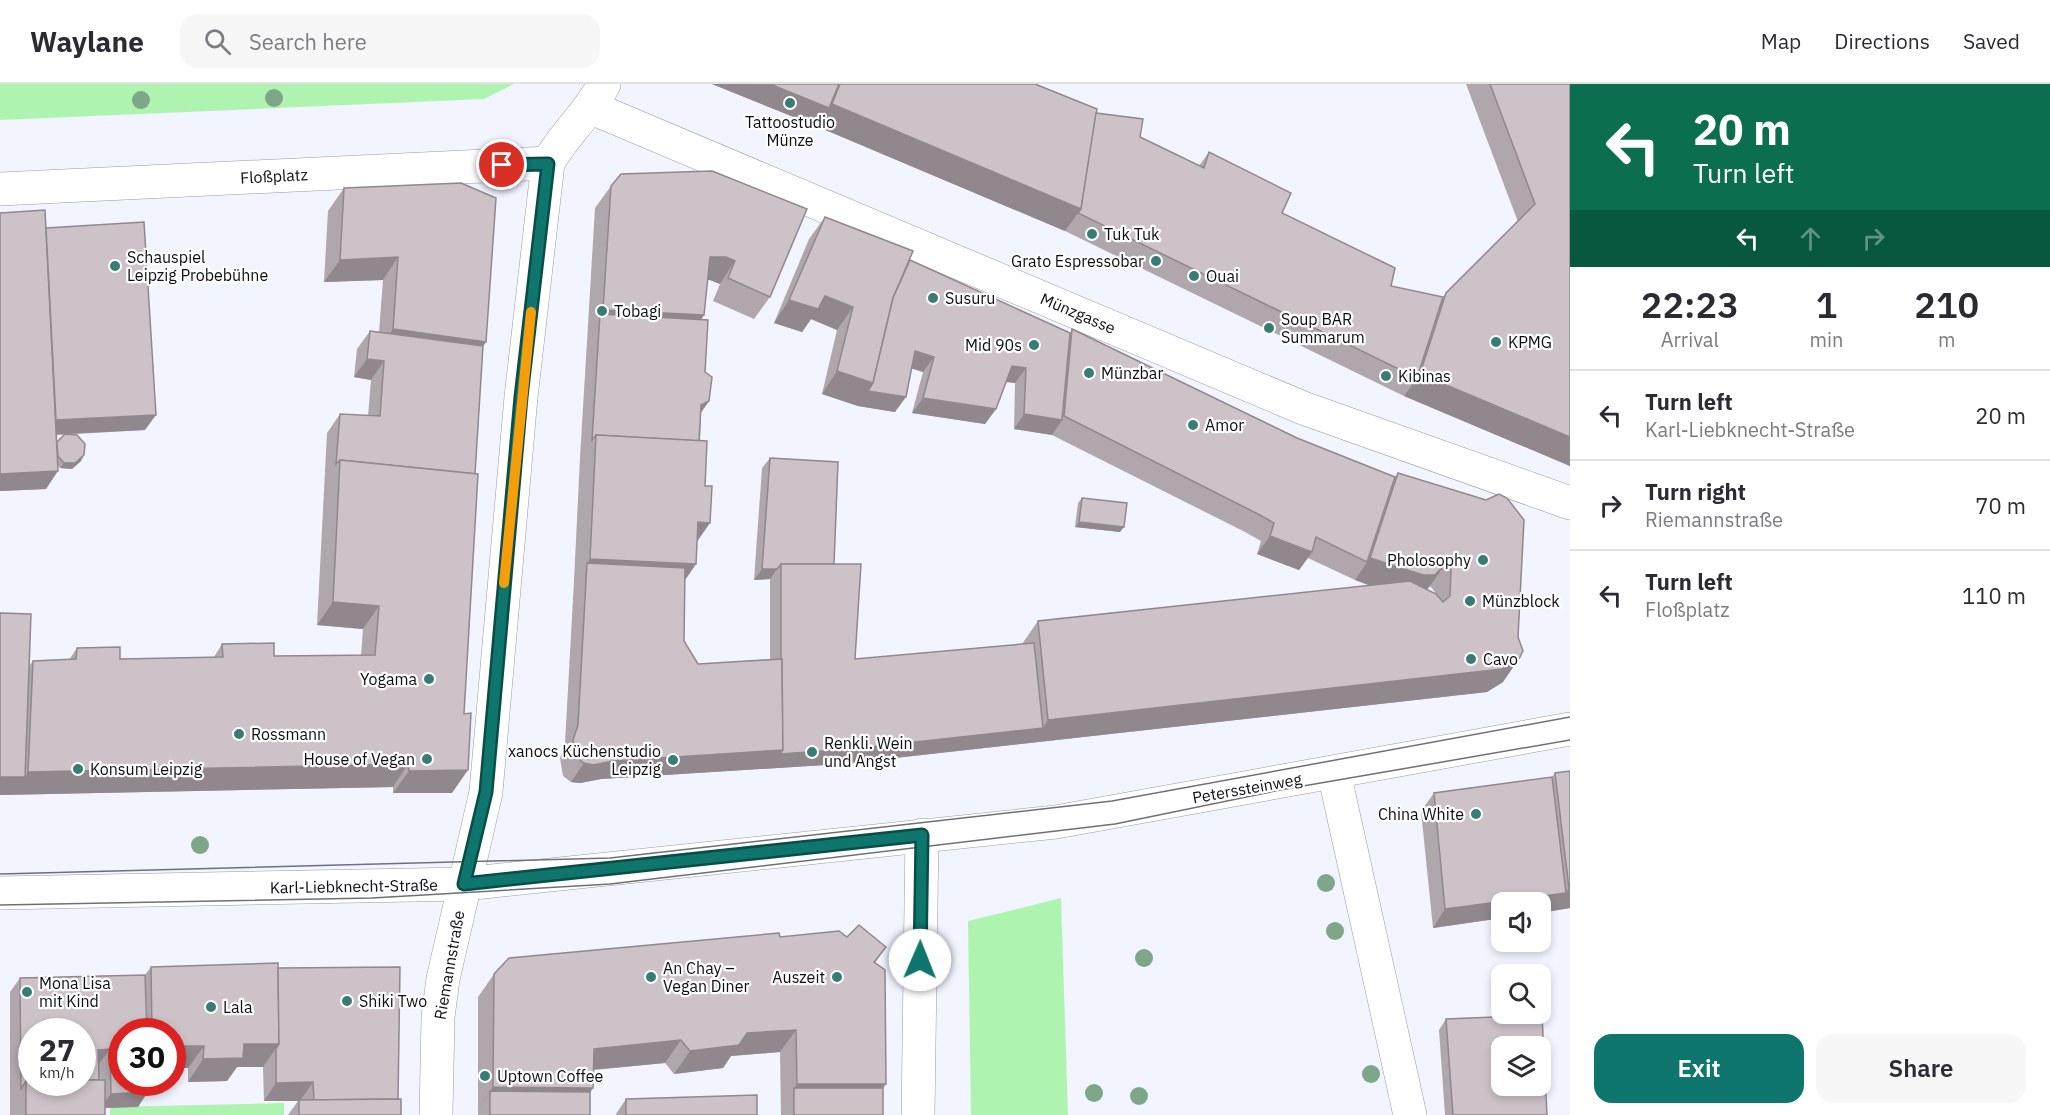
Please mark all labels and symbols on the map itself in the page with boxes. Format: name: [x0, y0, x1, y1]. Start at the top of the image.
marker: Tattoostudio Münze: [783, 96, 797, 110]
place label: Tattoostudio Münze: [745, 112, 835, 150]
pin: [476, 139, 527, 190]
street label: Floßplatz: [240, 164, 308, 188]
place label: Tuk Tuk: [1104, 224, 1160, 244]
marker: Tuk Tuk: [1085, 227, 1099, 241]
place label: Schauspiel Leipzig Probebühne: [127, 247, 268, 285]
place label: Grato Espressobar: [1011, 251, 1144, 271]
marker: Grato Espressobar: [1149, 254, 1163, 268]
marker: Schauspiel Leipzig Probebühne: [108, 259, 122, 273]
place label: Ouai: [1206, 266, 1239, 286]
marker: Ouai: [1187, 269, 1201, 283]
place label: Susuru: [945, 288, 995, 308]
street label: Münzgasse: [1037, 288, 1119, 338]
marker: Susuru: [926, 291, 940, 305]
place label: Tobagi: [614, 301, 661, 321]
marker: Tobagi: [595, 304, 609, 318]
place label: Soup BAR Summarum: [1281, 309, 1365, 347]
marker: Soup BAR Summarum: [1262, 321, 1276, 335]
place label: KPMG: [1508, 332, 1552, 352]
place label: Mid 90s: [965, 335, 1022, 355]
marker: KPMG: [1489, 335, 1503, 349]
marker: Mid 90s: [1027, 338, 1041, 352]
place label: Münzbar: [1101, 363, 1163, 383]
marker: Münzbar: [1082, 366, 1096, 380]
place label: Kibinas: [1398, 366, 1451, 386]
marker: Kibinas: [1379, 369, 1393, 383]
place label: Amor: [1205, 415, 1244, 435]
marker: Amor: [1186, 418, 1200, 432]
place label: Pholosophy: [1387, 550, 1471, 570]
marker: Pholosophy: [1476, 553, 1490, 567]
place label: Münzblock: [1482, 591, 1560, 611]
marker: Münzblock: [1463, 594, 1477, 608]
place label: Cavo: [1483, 649, 1518, 669]
marker: Cavo: [1464, 652, 1478, 666]
place label: Yogama: [360, 669, 417, 689]
marker: Yogama: [422, 672, 436, 686]
place label: Rossmann: [251, 724, 326, 744]
marker: Rossmann: [232, 727, 246, 741]
place label: Renkli. Wein und Angst: [824, 733, 913, 771]
place label: xanocs Küchenstudio Leipzig: [508, 741, 662, 779]
marker: Renkli. Wein und Angst: [805, 745, 819, 759]
place label: House of Vegan: [303, 749, 415, 769]
marker: House of Vegan: [420, 752, 434, 766]
marker: xanocs Küchenstudio Leipzig: [666, 753, 680, 767]
place label: Konsum Leipzig: [90, 759, 203, 779]
marker: Konsum Leipzig: [71, 762, 85, 776]
street label: Peterssteinweg: [1191, 768, 1304, 807]
place label: China White: [1378, 804, 1464, 824]
marker: China White: [1469, 807, 1483, 821]
street label: Karl-Liebknecht-Straße: [270, 875, 438, 897]
street label: Riemannstraße: [430, 909, 468, 1021]
position arrow: [888, 928, 952, 992]
place label: An Chay – Vegan Diner: [663, 958, 749, 996]
place label: Auszeit: [772, 967, 825, 987]
marker: An Chay – Vegan Diner: [644, 970, 658, 984]
marker: Auszeit: [830, 970, 844, 984]
place label: Mona Lisa mit Kind: [39, 973, 111, 1011]
marker: Mona Lisa mit Kind: [20, 985, 34, 999]
place label: Shiki Two: [359, 991, 427, 1011]
marker: Shiki Two: [340, 994, 354, 1008]
place label: Lala: [223, 997, 253, 1017]
marker: Lala: [204, 1000, 218, 1014]
speed limit sign: 30: [108, 1018, 186, 1096]
place label: Uptown Coffee: [497, 1066, 604, 1086]
marker: Uptown Coffee: [478, 1069, 492, 1083]

